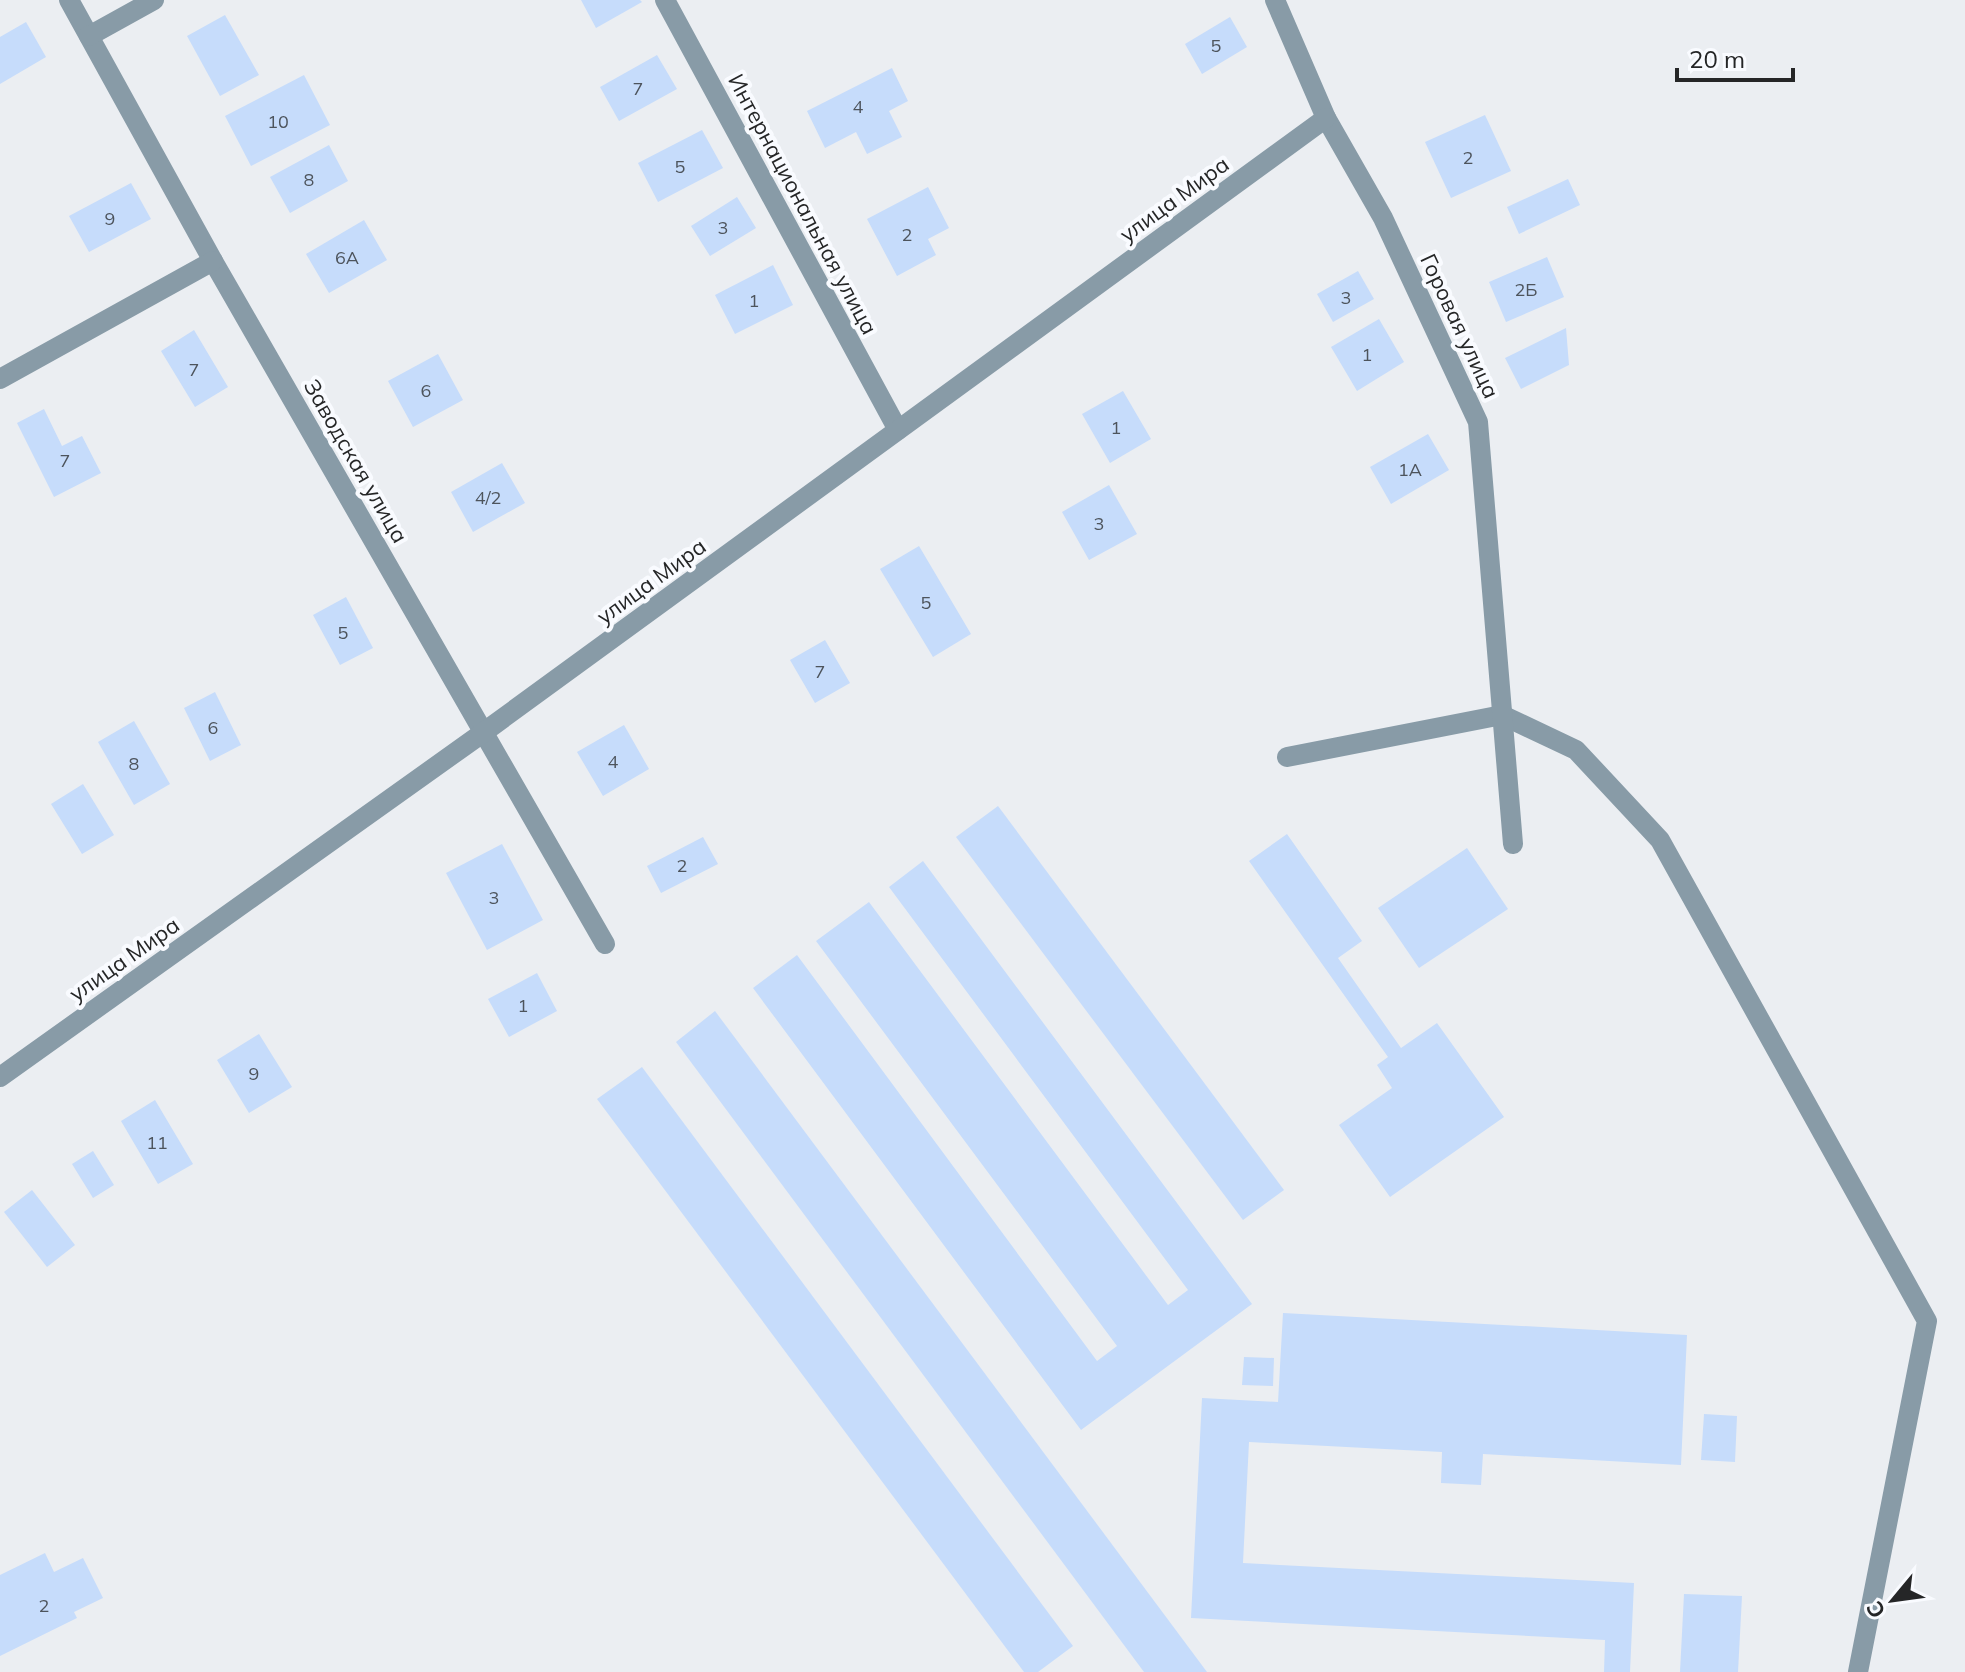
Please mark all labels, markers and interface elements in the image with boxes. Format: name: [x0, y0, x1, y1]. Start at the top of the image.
scale bar: [1677, 32, 1793, 82]
house number: 5: [1211, 34, 1222, 57]
text: 20 m: [1689, 44, 1745, 74]
street label: Интернациональная улица: [722, 69, 884, 339]
house number: 7: [633, 77, 643, 100]
house number: 4: [853, 95, 864, 118]
house number: 10: [267, 110, 289, 133]
house number: 2: [1463, 146, 1473, 169]
street label: улица Мира: [1114, 150, 1234, 248]
house number: 5: [675, 155, 686, 178]
house number: 8: [304, 168, 314, 191]
house number: 9: [105, 207, 115, 230]
house number: 3: [718, 216, 728, 239]
house number: 2: [902, 223, 912, 246]
house number: 6А: [335, 246, 359, 269]
street label: Горовая улица: [1414, 249, 1506, 403]
house number: 2Б: [1515, 278, 1538, 301]
house number: 3: [1341, 286, 1351, 309]
house number: 1: [749, 289, 759, 312]
house number: 1: [1362, 343, 1372, 366]
house number: 7: [189, 358, 199, 381]
street label: Заводская улица: [298, 374, 414, 548]
house number: 6: [421, 379, 431, 402]
house number: 1: [1111, 416, 1121, 439]
house number: 7: [60, 449, 70, 472]
house number: 1А: [1398, 458, 1422, 481]
house number: 4/2: [475, 486, 501, 509]
house number: 3: [1094, 512, 1104, 535]
street label: улица Мира: [591, 532, 711, 630]
house number: 5: [921, 591, 932, 614]
house number: 5: [338, 621, 349, 644]
house number: 7: [815, 660, 825, 683]
house number: 6: [208, 716, 218, 739]
house number: 4: [608, 750, 619, 773]
house number: 8: [129, 752, 139, 775]
house number: 2: [677, 854, 687, 877]
house number: 3: [489, 886, 499, 909]
street label: улица Мира: [63, 911, 185, 1007]
house number: 1: [518, 994, 528, 1017]
house number: 9: [249, 1062, 259, 1085]
house number: 11: [146, 1131, 168, 1154]
north arrow: [1853, 1560, 1933, 1640]
house number: 2: [39, 1594, 49, 1617]
text: С: [1860, 1596, 1891, 1623]

